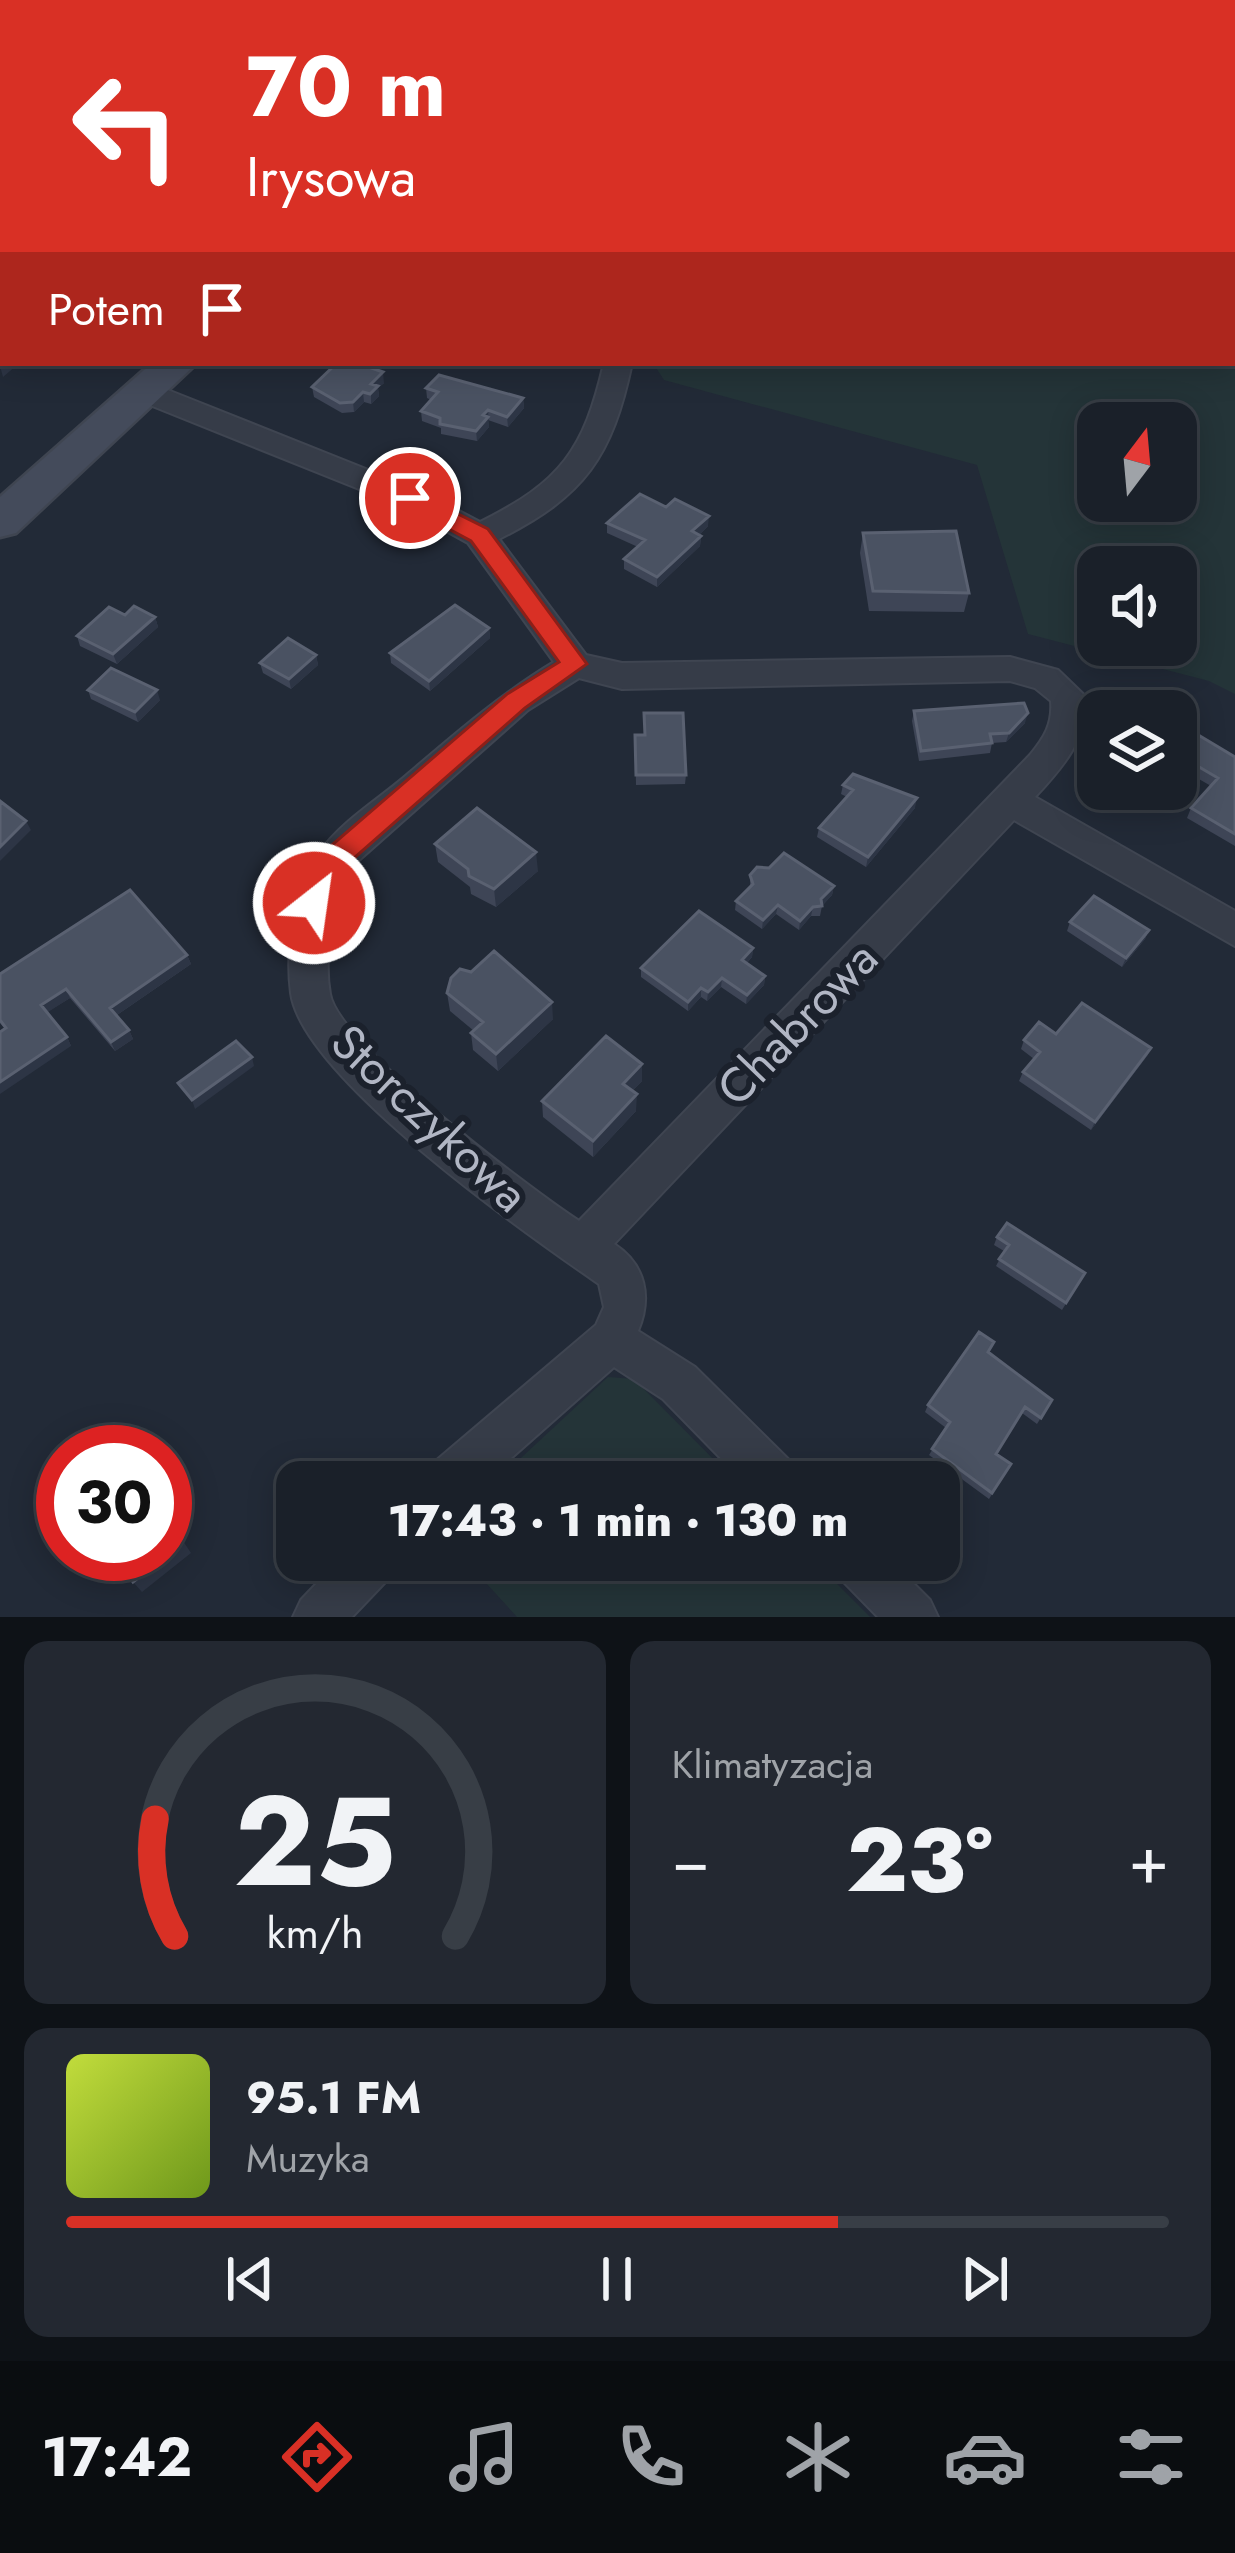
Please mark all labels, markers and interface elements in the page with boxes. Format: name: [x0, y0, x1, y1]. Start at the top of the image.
text: 70 m: [246, 26, 446, 148]
icon: left: [48, 48, 204, 204]
text: Irysowa: [246, 138, 416, 216]
icon: arrive: [189, 276, 255, 342]
text: Potem: [48, 277, 165, 342]
north arrow: [1077, 402, 1197, 522]
map controls: [1077, 402, 1197, 810]
pin: [359, 447, 461, 549]
icon: arrive: [377, 465, 443, 531]
button: sound: [1077, 546, 1197, 666]
button: layers: [1077, 690, 1197, 810]
position arrow: [251, 840, 377, 966]
street label: Chabrowa: [701, 925, 894, 1121]
street label: Storczykowa: [315, 1008, 544, 1228]
speed limit sign: 30: [36, 1425, 192, 1581]
text: 17:43 · 1 min · 130 m: [388, 1488, 848, 1553]
text: Klimatyzacja: [672, 1736, 873, 1793]
text: 25: [234, 1751, 396, 1932]
text: 23°: [846, 1795, 993, 1925]
text: −: [672, 1812, 710, 1908]
text: +: [1128, 1812, 1169, 1908]
text: km/h: [266, 1901, 363, 1963]
text: 95.1 FM: [246, 2065, 421, 2130]
text: Muzyka: [246, 2130, 370, 2187]
icon: previous: [217, 2246, 283, 2312]
icon: pause: [584, 2246, 650, 2312]
icon: next: [952, 2246, 1018, 2312]
icon: directions: [275, 2415, 359, 2499]
icon: music: [442, 2415, 526, 2499]
icon: phone: [609, 2415, 693, 2499]
icon: climate: [776, 2415, 860, 2499]
icon: car: [943, 2415, 1027, 2499]
icon: filters: [1109, 2415, 1193, 2499]
text: 17:42: [41, 2418, 192, 2496]

